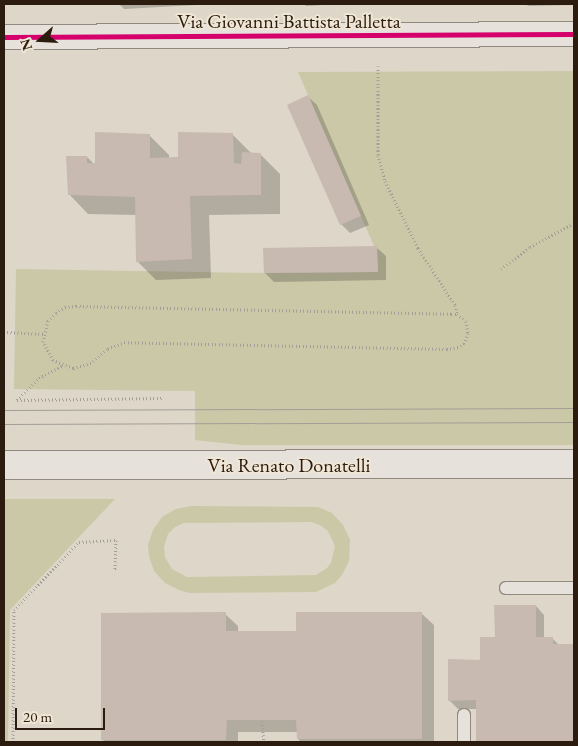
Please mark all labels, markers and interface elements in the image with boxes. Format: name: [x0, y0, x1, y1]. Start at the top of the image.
street label: Via Giovanni Battista Palletta: [177, 9, 401, 33]
north arrow: [15, 15, 65, 65]
text: N: [15, 37, 36, 53]
street label: Via Renato Donatelli: [208, 453, 370, 477]
scale bar: [18, 698, 108, 730]
text: 20 m: [23, 707, 52, 726]

